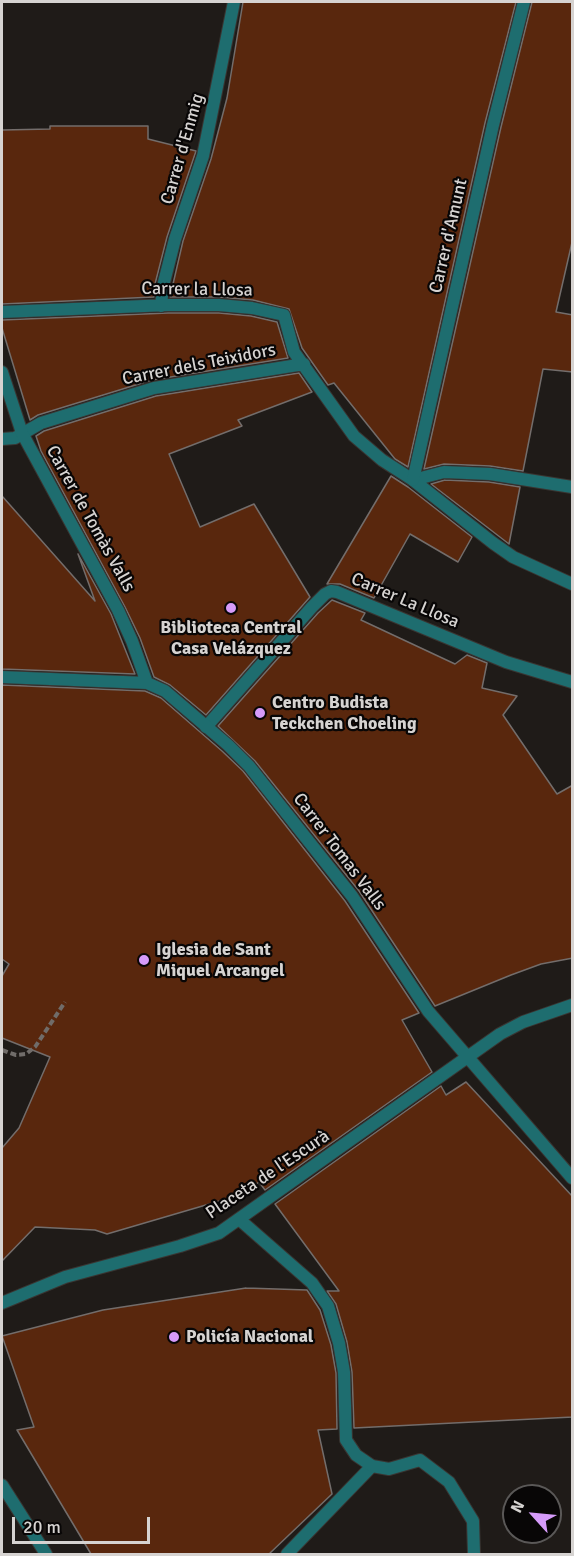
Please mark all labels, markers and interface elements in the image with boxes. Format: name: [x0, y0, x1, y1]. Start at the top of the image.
street label: Carrer d'Enmig: [157, 91, 209, 207]
street label: Carrer d'Amunt: [425, 177, 473, 295]
street label: Carrer la Llosa: [141, 278, 253, 302]
street label: Carrer dels Teixidors: [120, 340, 278, 390]
street label: Carrer de Tomàs Valls: [41, 442, 139, 596]
street label: Carrer La Llosa: [348, 569, 462, 633]
marker: Biblioteca Central Casa Velázquez: [224, 601, 238, 615]
place label: Biblioteca Central Casa Velázquez: [160, 617, 302, 660]
place label: Centro Budista Teckchen Choeling: [272, 692, 417, 734]
marker: Centro Budista Teckchen Choeling: [253, 706, 267, 720]
street label: Carrer Tomas Valls: [288, 789, 390, 915]
place label: Iglesia de Sant Miquel Arcangel: [156, 939, 285, 982]
marker: Iglesia de Sant Miquel Arcangel: [137, 953, 151, 967]
street label: Placeta de l'Escurà: [202, 1126, 334, 1224]
place label: Policía Nacional: [186, 1326, 314, 1348]
marker: Policía Nacional: [167, 1330, 181, 1344]
north arrow: [502, 1484, 562, 1544]
text: N: [506, 1497, 529, 1516]
scale bar: [15, 1505, 153, 1543]
text: 20 m: [23, 1516, 61, 1538]

